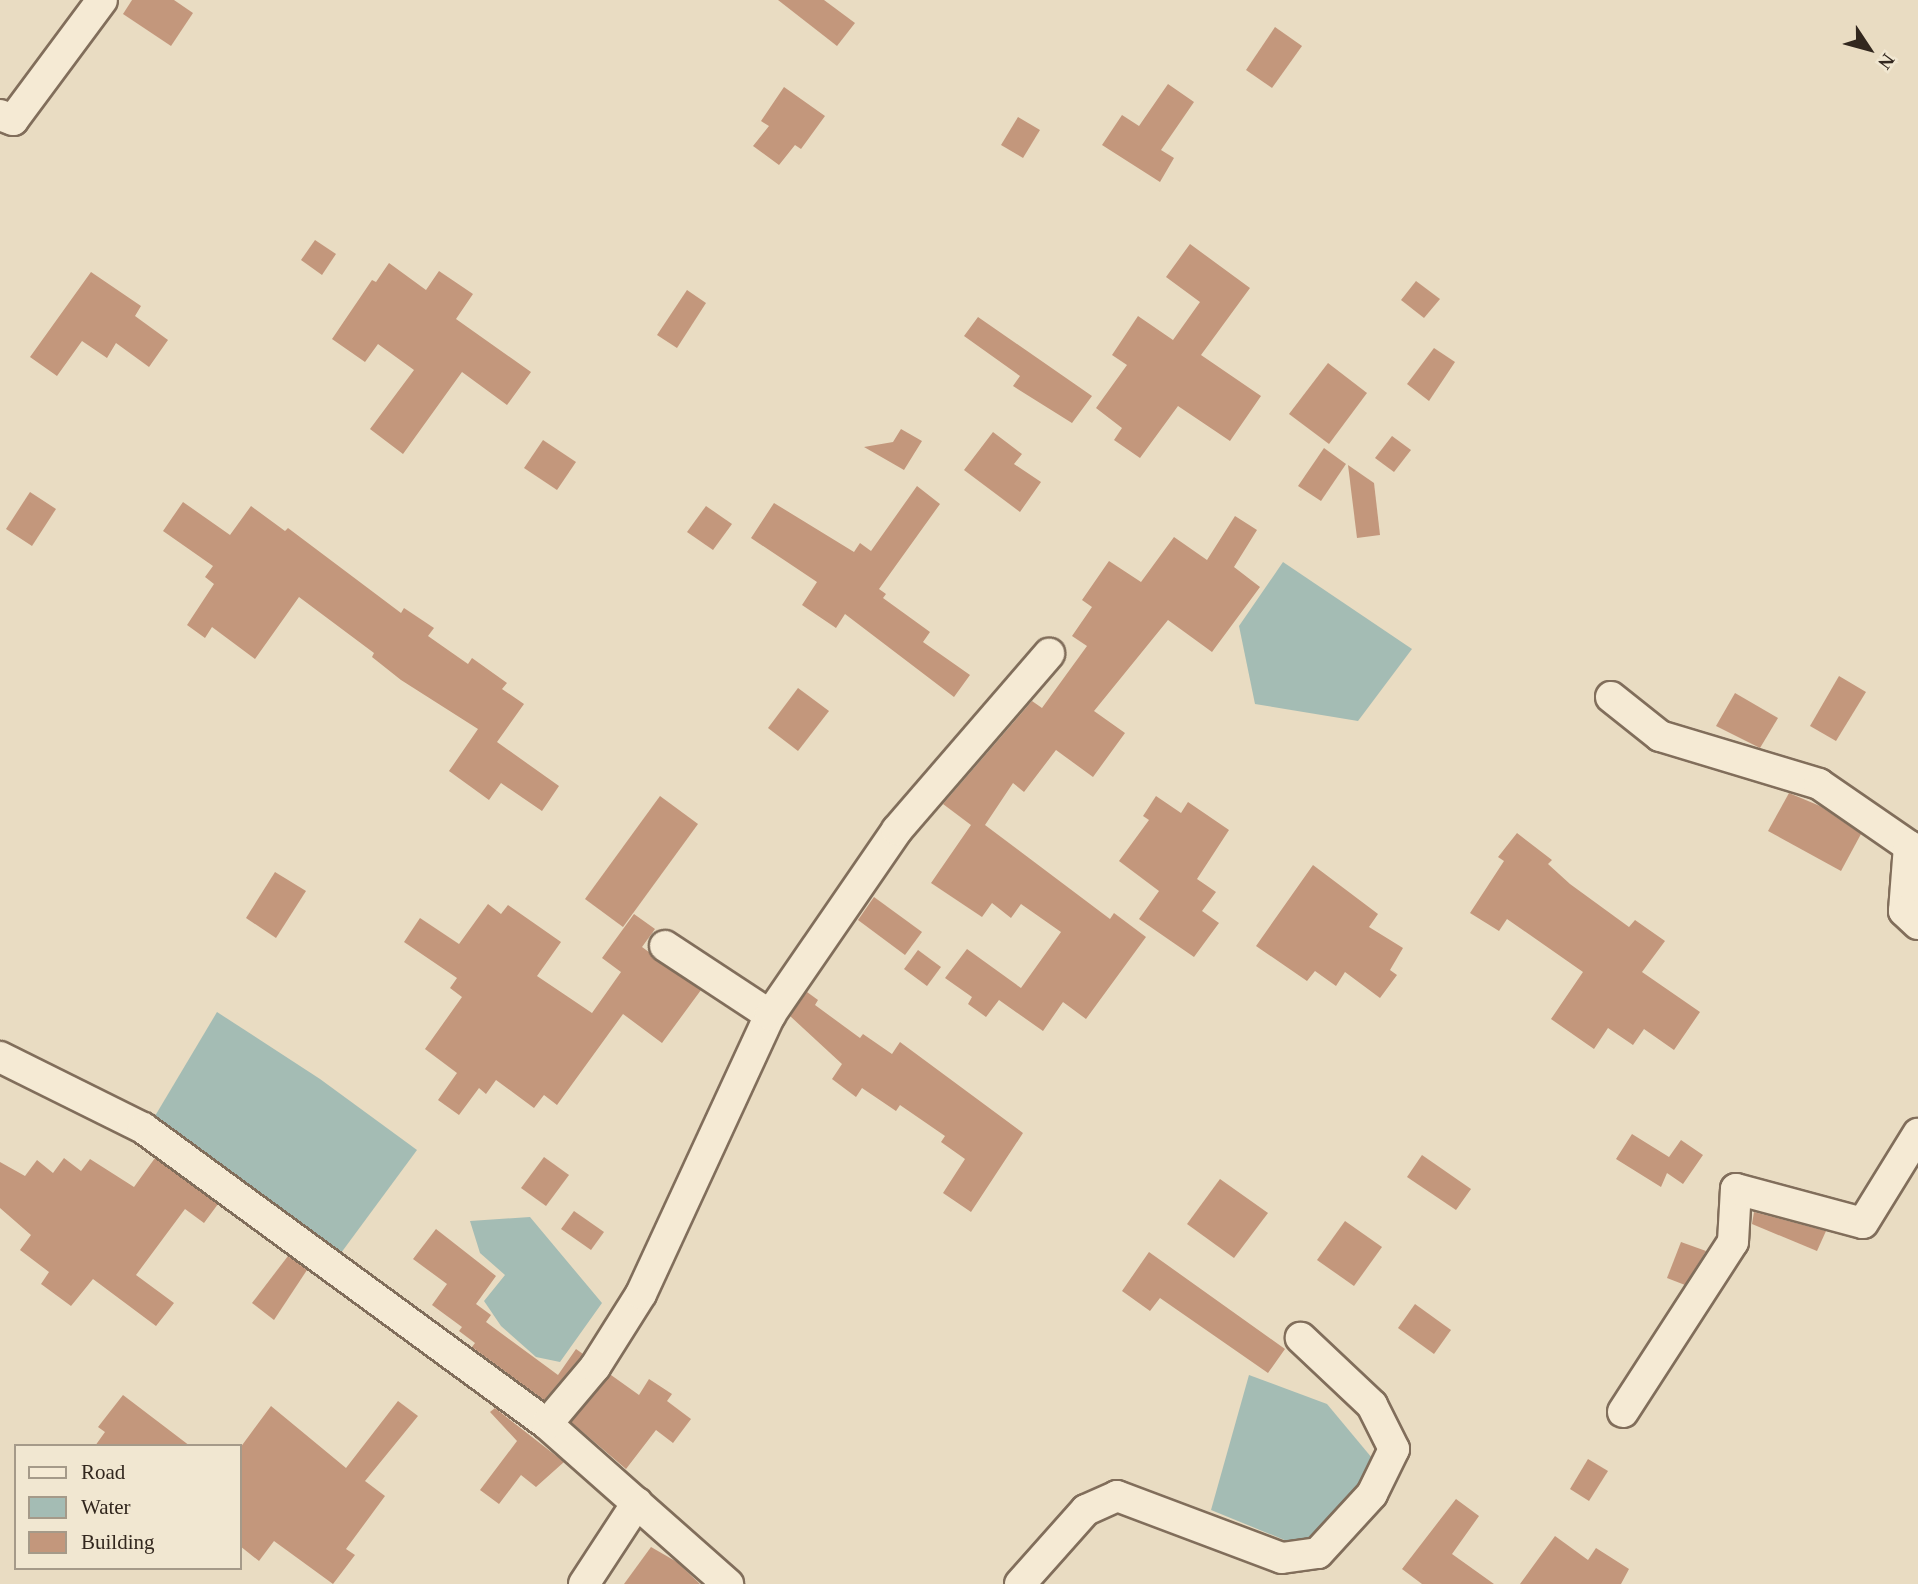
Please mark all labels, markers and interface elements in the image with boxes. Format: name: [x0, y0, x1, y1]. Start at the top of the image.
north arrow: [1834, 14, 1904, 84]
text: N: [1874, 50, 1899, 73]
legend: [14, 1444, 242, 1570]
text: Road: [81, 1460, 125, 1484]
text: Water: [81, 1495, 131, 1519]
text: Building: [81, 1530, 155, 1554]

